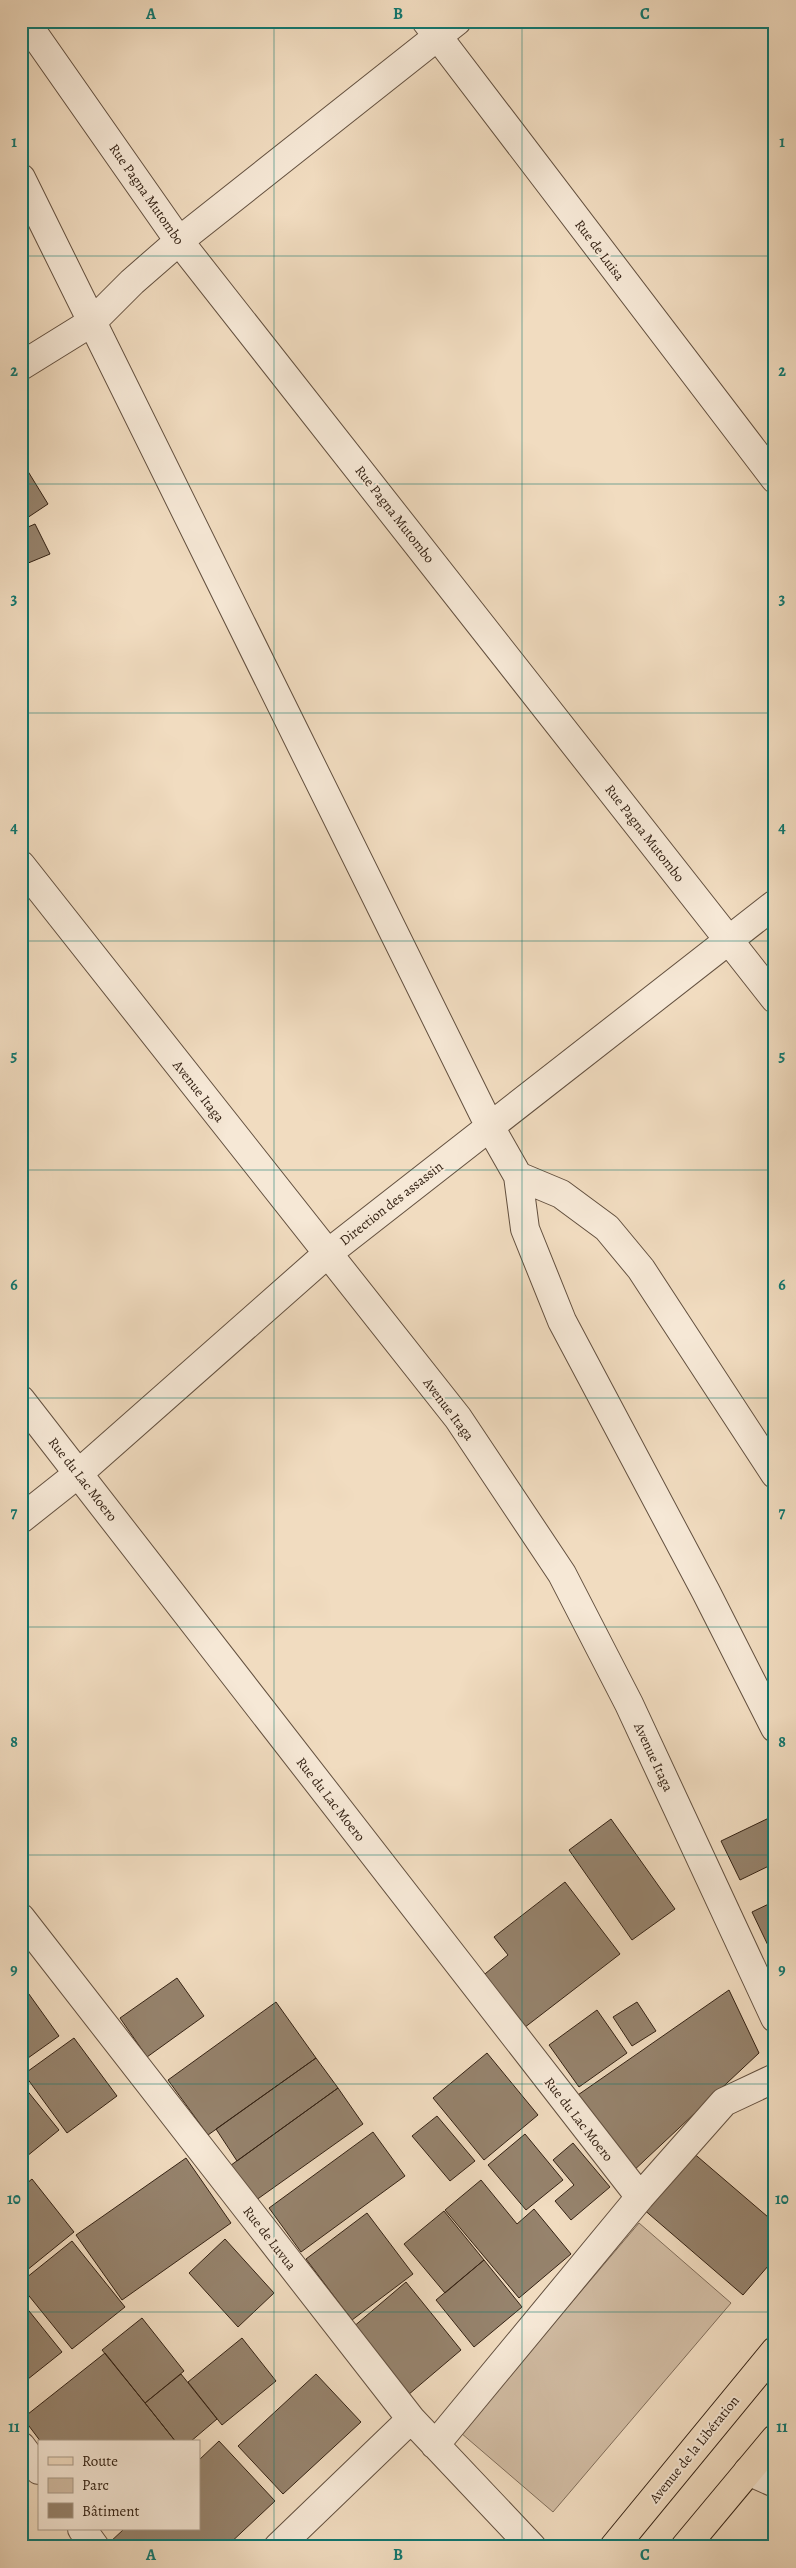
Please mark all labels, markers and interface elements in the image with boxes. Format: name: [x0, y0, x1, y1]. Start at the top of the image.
text: A: [145, 3, 157, 25]
text: B: [393, 3, 403, 25]
text: C: [640, 3, 650, 25]
text: 1: [11, 131, 17, 153]
text: 1: [779, 131, 785, 153]
street label: Rue Pagna Mutombo: [105, 140, 189, 249]
street label: Rue de Luisa: [570, 216, 629, 285]
text: 2: [10, 360, 18, 382]
text: 2: [778, 360, 786, 382]
street label: Rue Pagna Mutombo: [350, 462, 439, 567]
text: 3: [11, 588, 18, 610]
text: 3: [779, 588, 786, 610]
street label: Rue Pagna Mutombo: [600, 781, 689, 886]
text: 4: [10, 817, 18, 839]
text: 4: [778, 817, 786, 839]
text: 5: [11, 1045, 18, 1067]
text: 5: [779, 1045, 786, 1067]
street label: Avenue Itaga: [168, 1056, 229, 1127]
street label: Direction des assassin: [336, 1157, 447, 1250]
text: 6: [10, 1274, 18, 1296]
text: 6: [778, 1274, 786, 1296]
street label: Avenue Itaga: [418, 1373, 479, 1445]
street label: Rue du Lac Moero: [44, 1433, 121, 1525]
text: 7: [11, 1502, 18, 1524]
text: 7: [779, 1502, 786, 1524]
street label: Avenue Itaga: [629, 1719, 678, 1795]
text: 8: [10, 1731, 18, 1753]
text: 8: [778, 1731, 786, 1753]
street label: Rue du Lac Moero: [292, 1753, 369, 1845]
text: 9: [10, 1959, 18, 1981]
text: 9: [778, 1959, 786, 1981]
street label: Rue du Lac Moero: [540, 2073, 617, 2165]
text: 10: [7, 2188, 21, 2210]
text: 10: [775, 2188, 789, 2210]
street label: Rue de Luvua: [239, 2202, 301, 2275]
street label: Avenue de la Libération: [644, 2391, 744, 2508]
text: 11: [8, 2416, 20, 2438]
text: 11: [776, 2416, 788, 2438]
legend: [38, 2440, 200, 2530]
text: Route: [82, 2451, 118, 2471]
text: Parc: [82, 2475, 109, 2495]
text: Bâtiment: [82, 2501, 140, 2521]
text: A: [145, 2544, 157, 2566]
text: B: [393, 2544, 403, 2566]
text: C: [640, 2544, 650, 2566]

